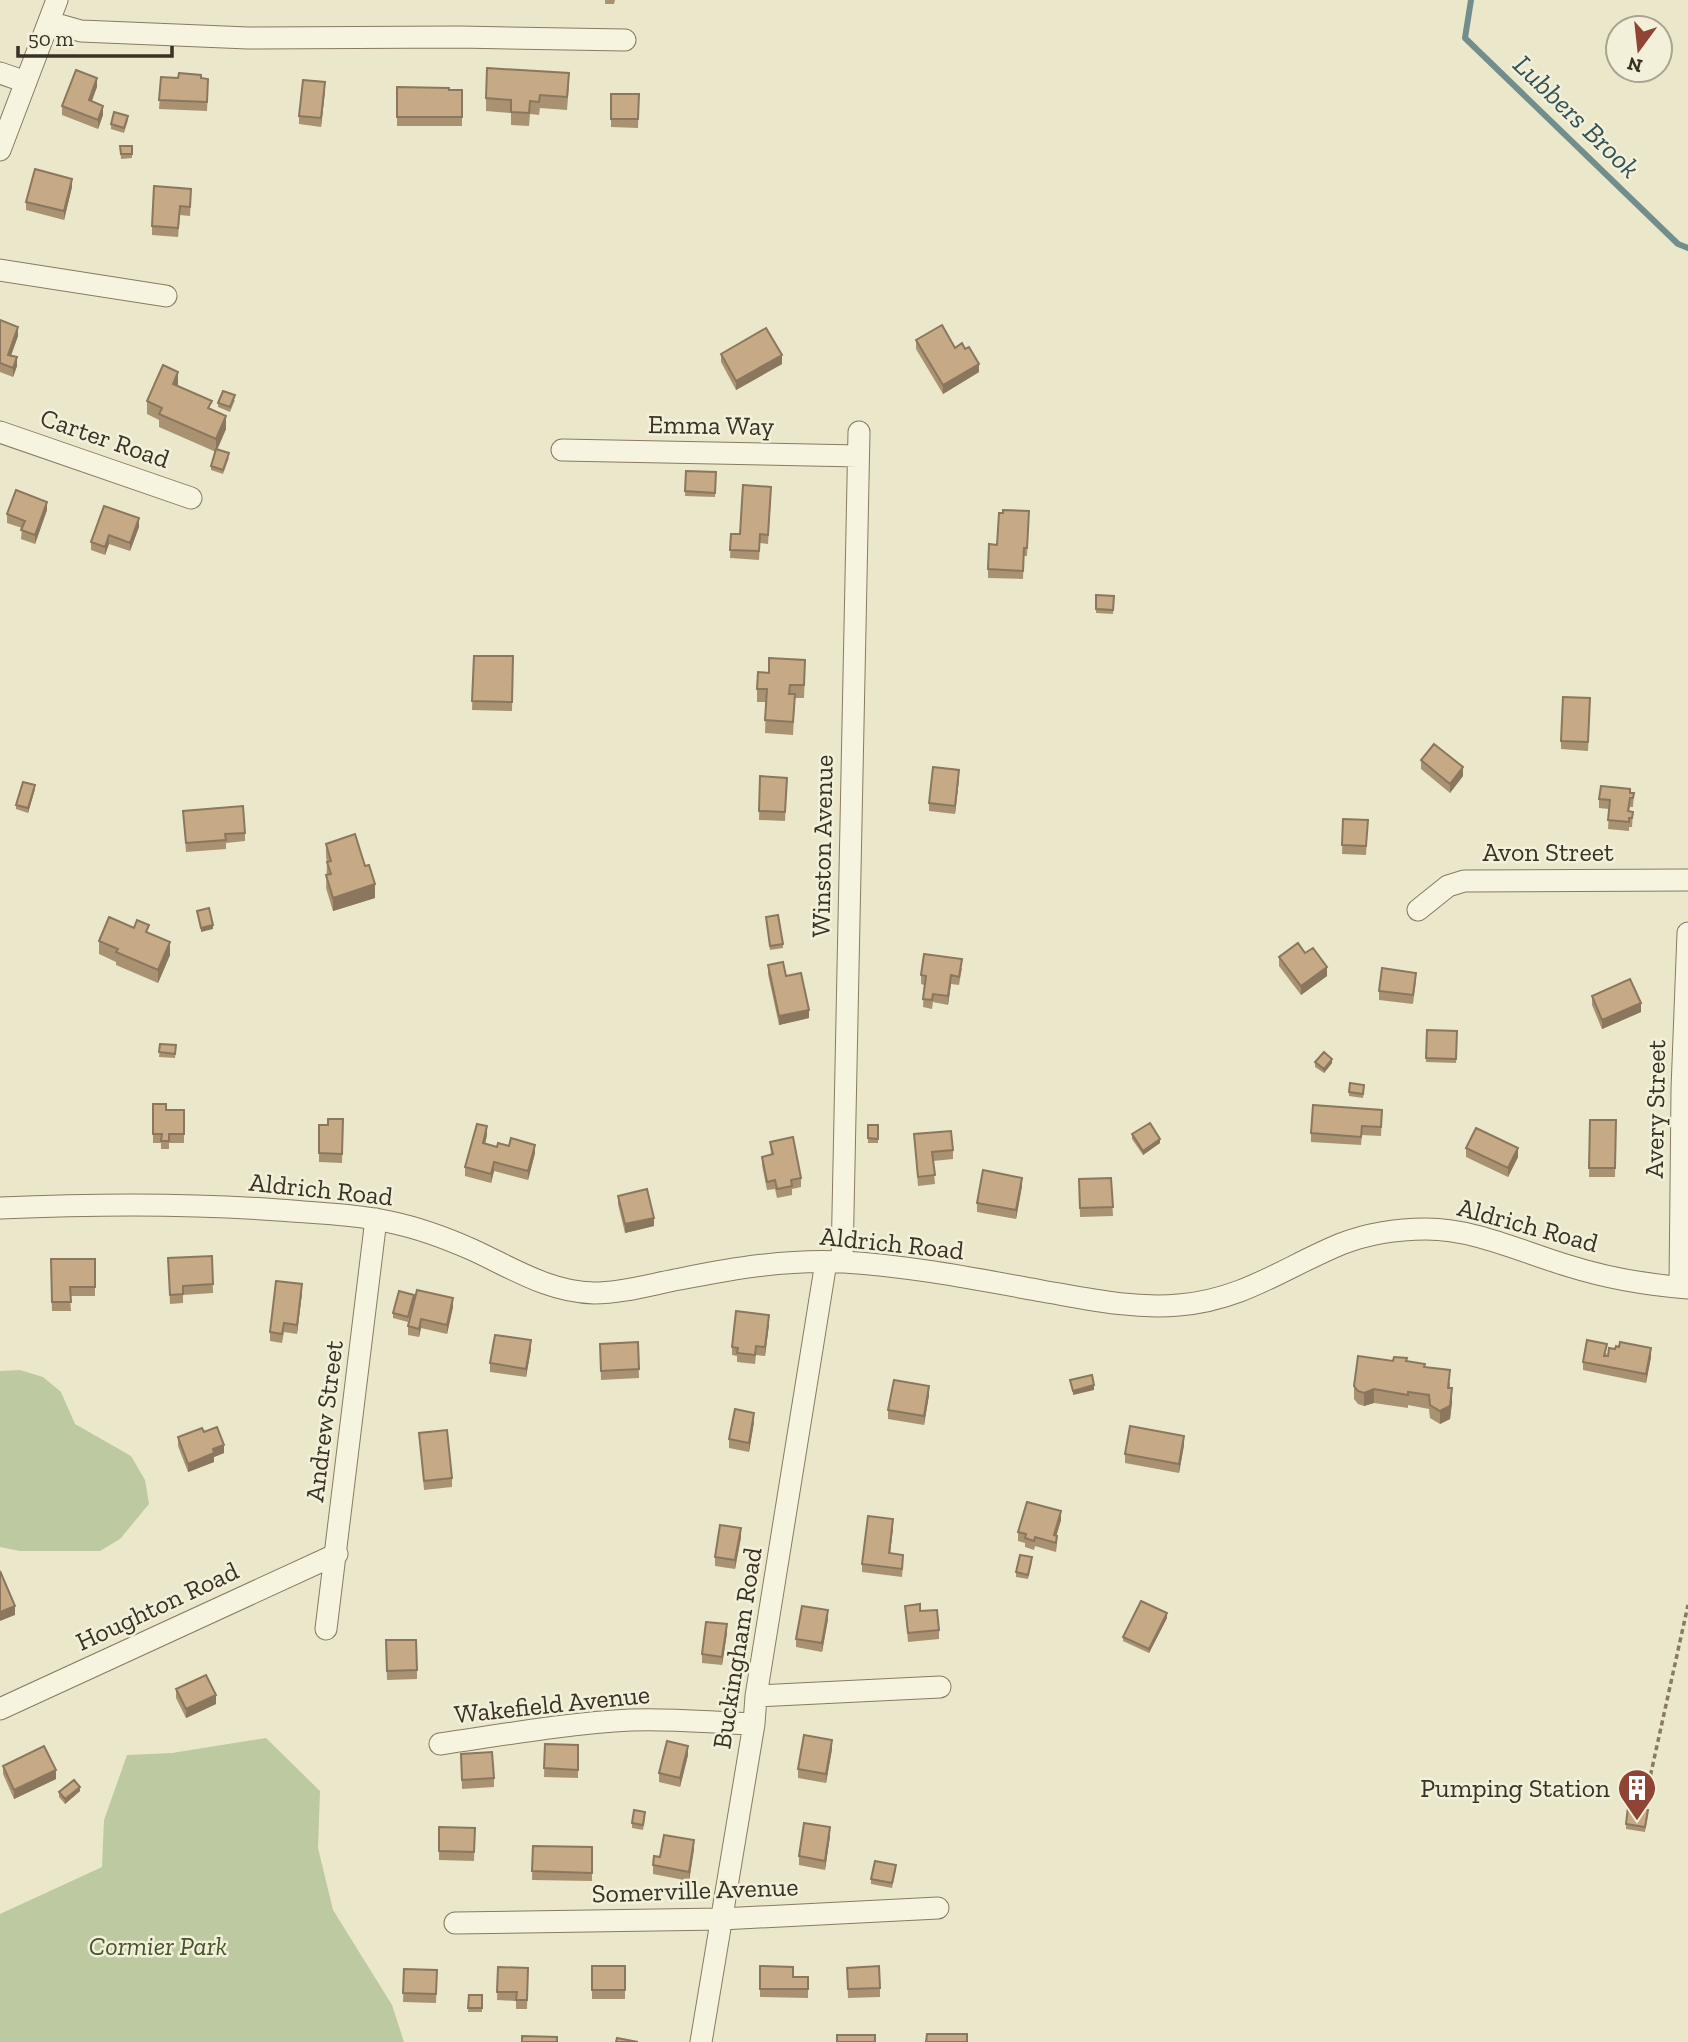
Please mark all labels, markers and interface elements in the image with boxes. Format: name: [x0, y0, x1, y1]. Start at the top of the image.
scale bar: [18, 14, 172, 58]
north arrow: [1604, 14, 1674, 84]
text: 50 m: [28, 26, 74, 51]
water label: Lubbers Brook: [1507, 48, 1647, 185]
text: N: [1625, 52, 1645, 78]
street label: Carter Road: [36, 401, 174, 475]
street label: Emma Way: [648, 408, 775, 442]
street label: Winston Avenue: [804, 754, 840, 938]
street label: Avon Street: [1482, 836, 1614, 868]
street label: Avery Street: [1638, 1039, 1672, 1179]
street label: Aldrich Road: [248, 1166, 394, 1212]
street label: Aldrich Road: [1454, 1191, 1602, 1259]
street label: Aldrich Road: [819, 1220, 965, 1266]
street label: Andrew Street: [298, 1338, 350, 1504]
street label: Buckingham Road: [705, 1545, 769, 1751]
street label: Houghton Road: [71, 1554, 243, 1658]
street label: Wakefield Avenue: [453, 1678, 651, 1730]
building icon: Pumping Station: [1616, 1767, 1658, 1822]
place label: Pumping Station: [1420, 1772, 1610, 1804]
street label: Somerville Avenue: [591, 1870, 799, 1910]
park label: Cormier Park: [89, 1930, 227, 1962]

